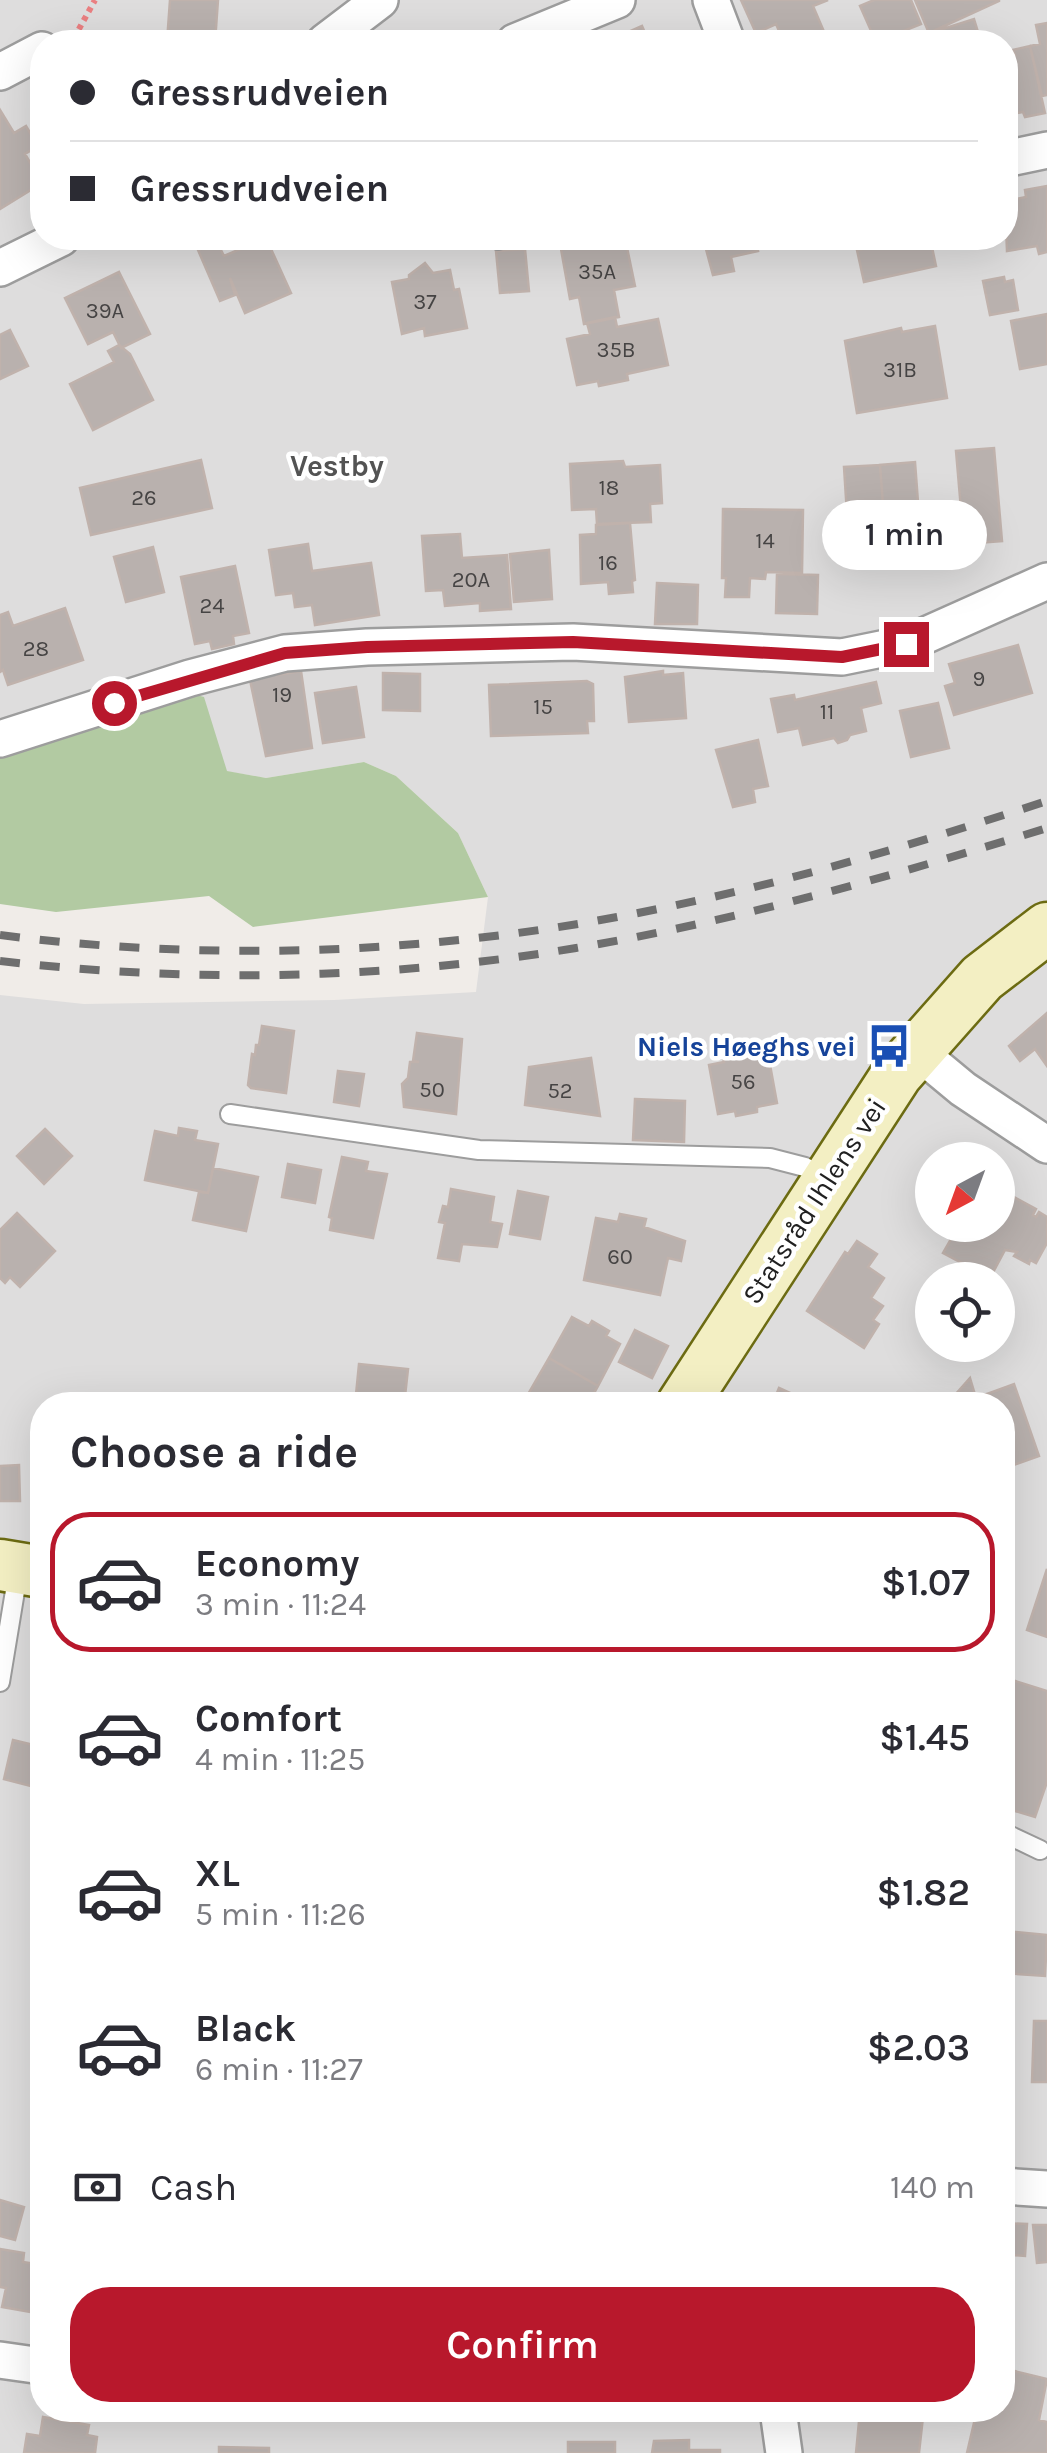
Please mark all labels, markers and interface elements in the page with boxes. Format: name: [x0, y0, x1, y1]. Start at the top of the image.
text: Gressrudveien: [130, 70, 389, 115]
text: Gressrudveien: [130, 166, 389, 211]
house number: 35A: [578, 259, 616, 285]
house number: 37: [413, 289, 437, 315]
house number: 39A: [86, 298, 125, 324]
house number: 35B: [596, 337, 636, 363]
house number: 31B: [883, 357, 917, 383]
district label: Vestby: [290, 448, 384, 484]
house number: 18: [599, 475, 619, 501]
house number: 26: [131, 485, 157, 511]
callout: 1 min: [824, 499, 988, 569]
text: 1 min: [865, 516, 944, 553]
house number: 14: [755, 528, 775, 554]
house number: 16: [598, 550, 618, 576]
house number: 20A: [452, 567, 491, 593]
house number: 24: [199, 593, 225, 619]
route end: [884, 622, 929, 667]
house number: 28: [23, 636, 49, 662]
house number: 9: [973, 666, 985, 692]
route start: [92, 681, 137, 726]
house number: 19: [272, 682, 292, 708]
house number: 15: [533, 694, 553, 720]
house number: 11: [820, 699, 834, 725]
bus stop icon: Niels Høeghs vei: [865, 1022, 913, 1070]
place label: Niels Høeghs vei: [637, 1030, 856, 1063]
house number: 56: [730, 1069, 756, 1095]
house number: 50: [419, 1077, 445, 1103]
house number: 52: [547, 1078, 573, 1104]
street label: Statsråd Ihlens vei: [735, 1092, 893, 1310]
north arrow: [915, 1142, 1015, 1242]
map controls: [915, 1142, 1015, 1362]
house number: 60: [607, 1244, 633, 1270]
button: locate: [915, 1262, 1015, 1362]
text: Choose a ride: [70, 1426, 358, 1478]
icon: car: [75, 1537, 165, 1627]
text: Economy: [195, 1541, 359, 1586]
text: $1.07: [881, 1560, 970, 1605]
text: 3 min · 11:24: [195, 1586, 366, 1623]
icon: car: [75, 1692, 165, 1782]
text: Comfort: [195, 1696, 342, 1741]
text: $1.45: [879, 1715, 970, 1760]
text: 4 min · 11:25: [195, 1741, 365, 1778]
icon: car: [75, 1847, 165, 1937]
text: XL: [195, 1851, 240, 1896]
text: $1.82: [876, 1870, 970, 1915]
text: 5 min · 11:26: [195, 1896, 366, 1933]
icon: car: [75, 2002, 165, 2092]
text: Black: [195, 2006, 296, 2051]
text: $2.03: [867, 2025, 970, 2070]
text: 6 min · 11:27: [195, 2051, 363, 2088]
icon: cash: [70, 2160, 125, 2215]
text: Cash: [150, 2165, 237, 2210]
text: 140 m: [890, 2169, 975, 2206]
button: Confirm: [70, 2287, 975, 2402]

